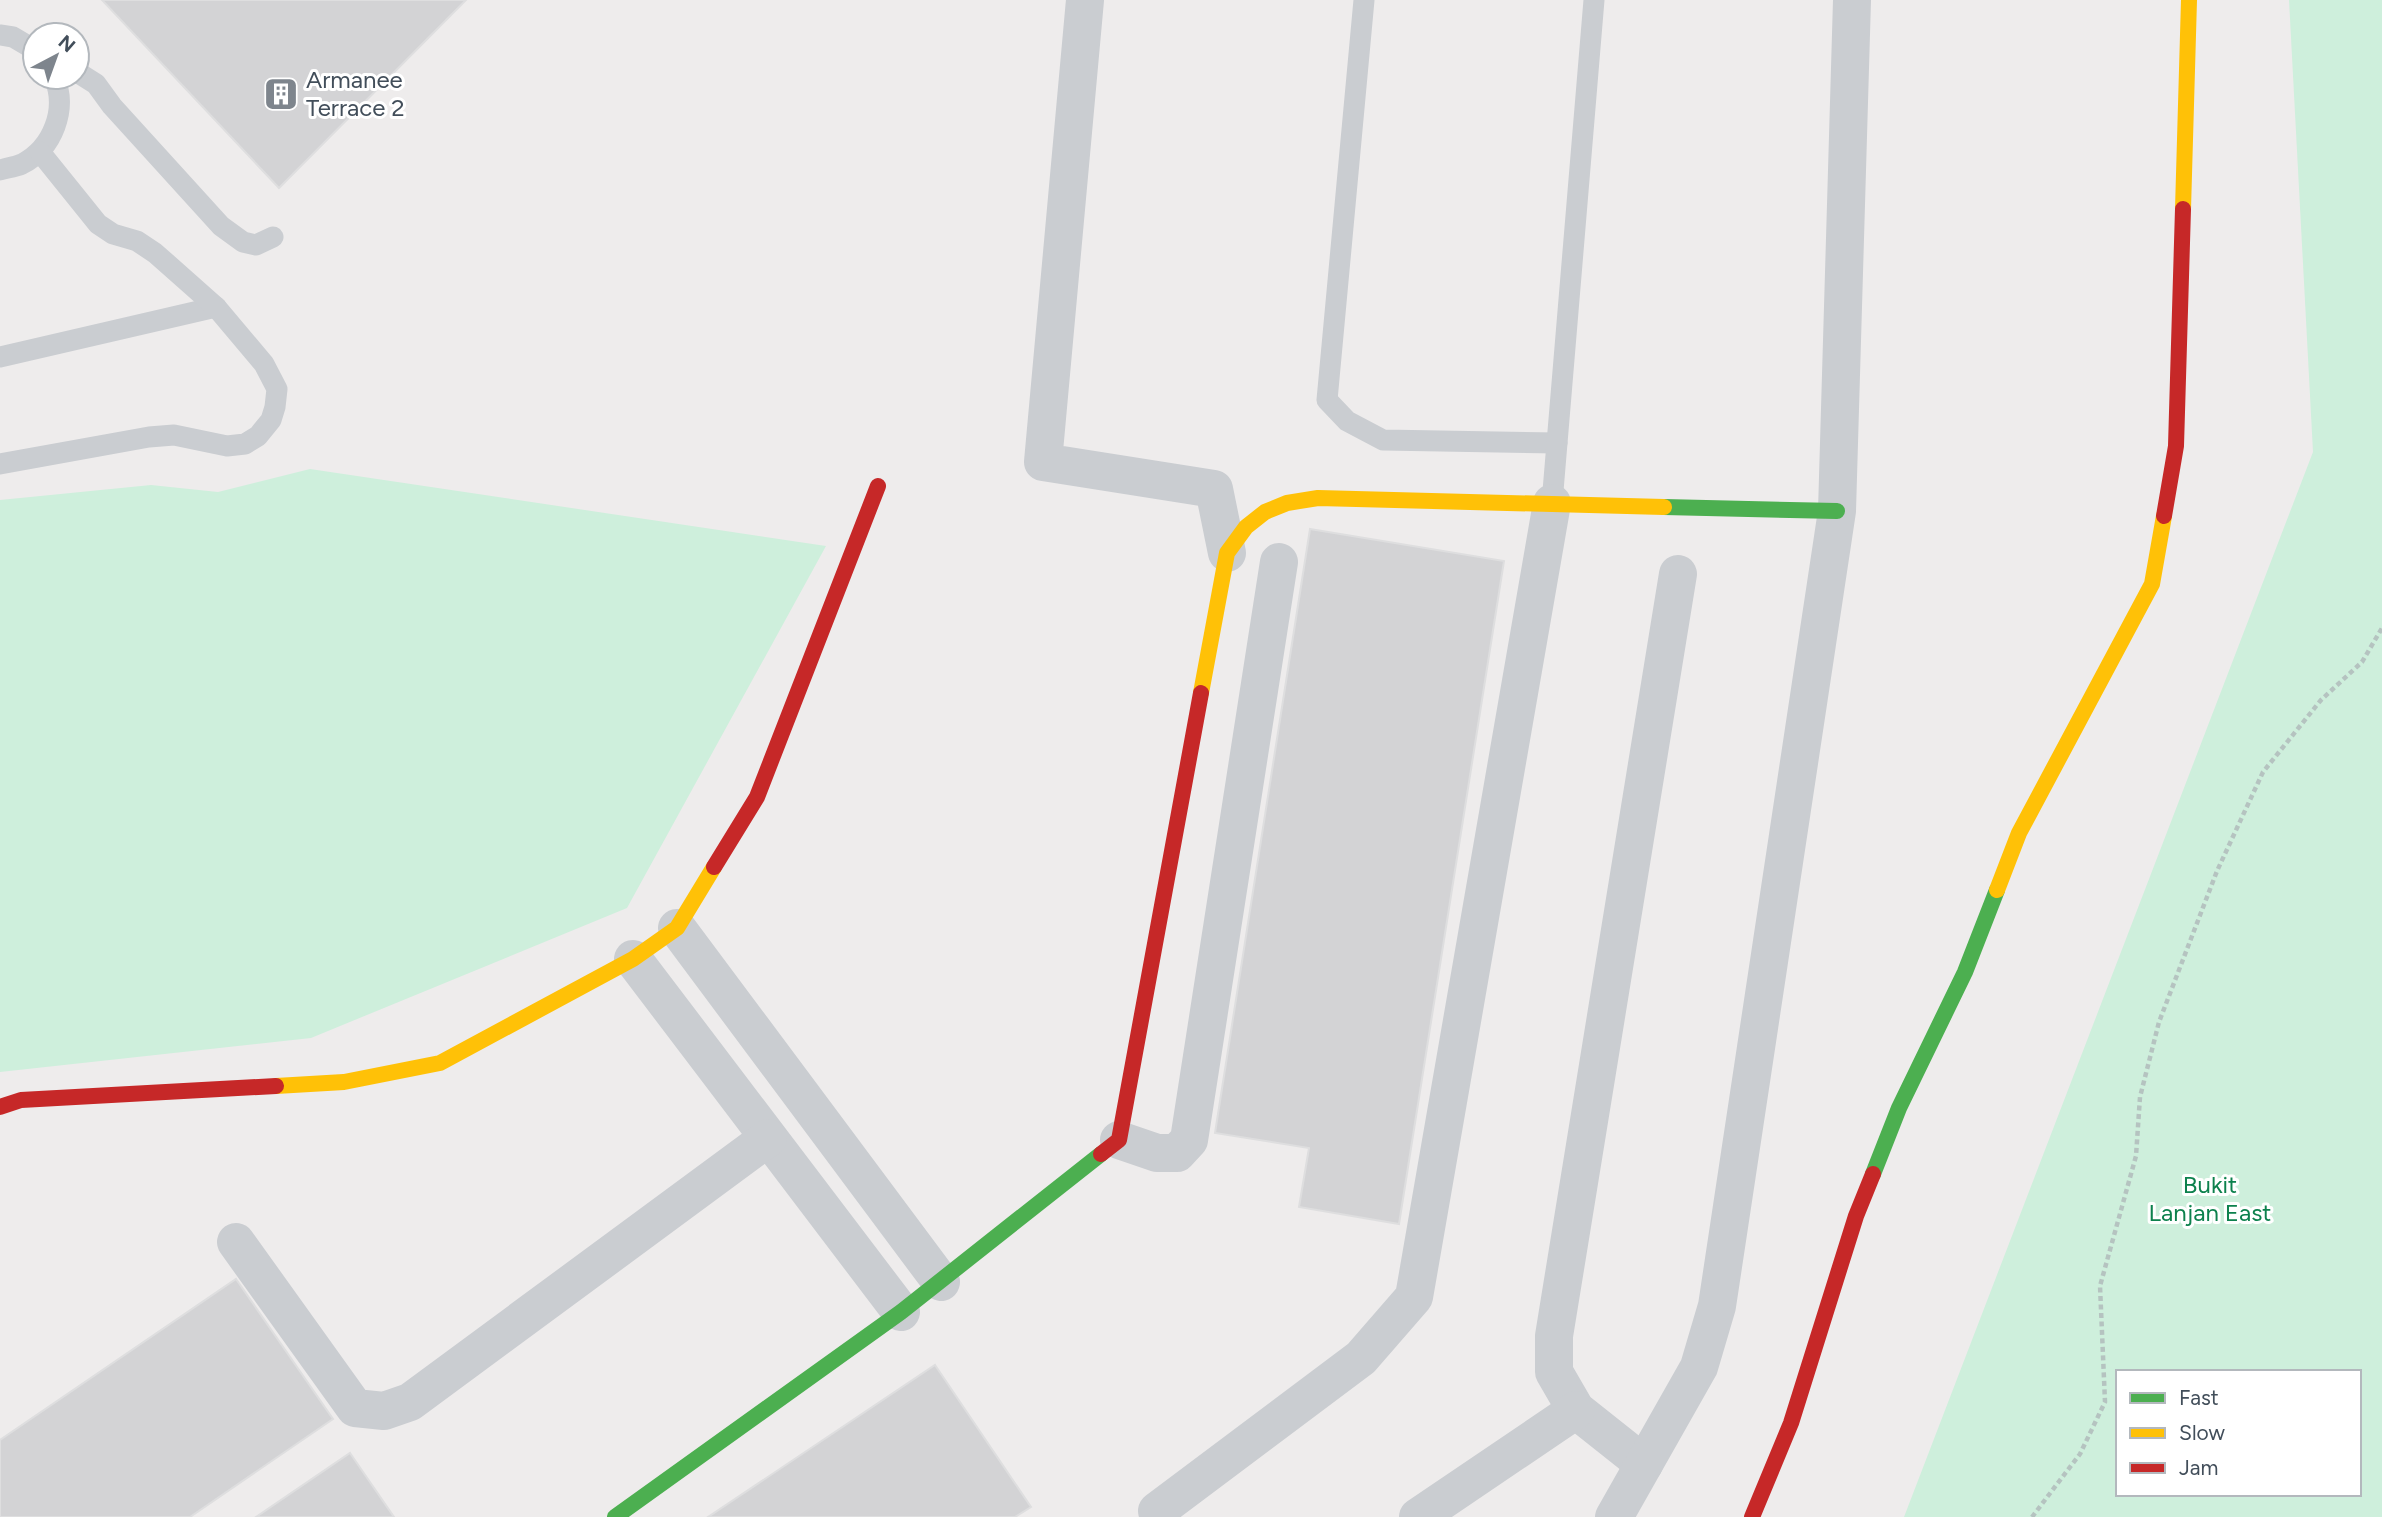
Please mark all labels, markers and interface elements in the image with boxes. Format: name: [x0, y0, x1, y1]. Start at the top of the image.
north arrow: [21, 21, 91, 91]
text: N: [54, 30, 80, 57]
place label: Armanee Terrace 2: [306, 65, 405, 122]
building icon: Armanee Terrace 2: [262, 75, 300, 113]
park label: Bukit Lanjan East: [2149, 1170, 2271, 1227]
legend: [2116, 1370, 2361, 1496]
text: Fast: [2179, 1385, 2219, 1410]
text: Slow: [2179, 1420, 2225, 1445]
text: Jam: [2179, 1455, 2218, 1480]

